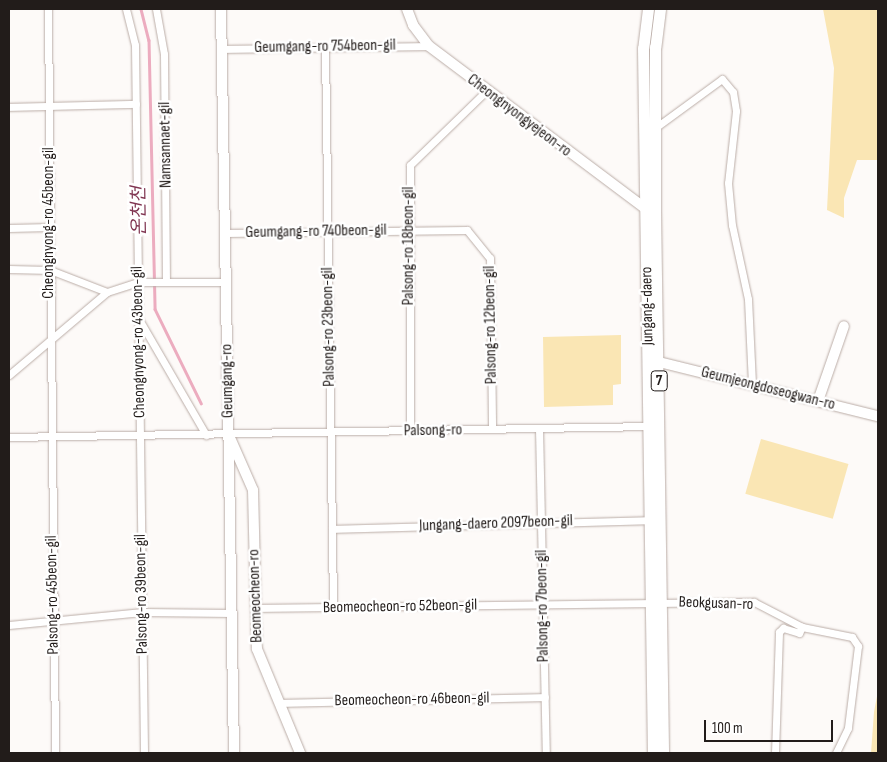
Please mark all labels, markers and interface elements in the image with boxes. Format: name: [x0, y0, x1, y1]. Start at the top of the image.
street label: Geumgang-ro 754beon-gil: [254, 36, 396, 58]
street label: Cheongnyongyejeon-ro: [463, 71, 575, 161]
street label: Namsannaet-gil: [156, 102, 176, 188]
street label: Cheongnyong-ro 45beon-gil: [39, 147, 59, 299]
water label: 온천천: [129, 186, 151, 236]
street label: Palsong-ro 18beon-gil: [399, 187, 419, 305]
street label: Geumgang-ro 740beon-gil: [245, 221, 387, 243]
street label: Cheongnyong-ro 43beon-gil: [128, 266, 150, 418]
street label: Palsong-ro 12beon-gil: [480, 266, 502, 384]
street label: Jungang-daero: [638, 266, 658, 346]
street label: Palsong-ro 23beon-gil: [318, 267, 340, 387]
street label: Geumgang-ro: [218, 344, 238, 418]
street label: Geumjeongdoseogwan-ro: [699, 363, 837, 415]
road number: 7: [650, 368, 668, 394]
street label: Palsong-ro: [404, 421, 462, 441]
street label: Jungang-daero 2097beon-gil: [419, 512, 573, 536]
street label: Palsong-ro 39beon-gil: [131, 534, 153, 654]
street label: Palsong-ro 45beon-gil: [42, 535, 64, 655]
street label: Beomeocheon-ro: [245, 549, 267, 643]
street label: Palsong-ro 7beon-gil: [532, 550, 554, 662]
street label: Beokgusan-ro: [678, 593, 754, 615]
street label: Beomeocheon-ro 52beon-gil: [323, 596, 477, 618]
street label: Beomeocheon-ro 46beon-gil: [334, 689, 490, 711]
scale bar: [707, 710, 836, 742]
text: 100 m: [712, 719, 743, 738]

